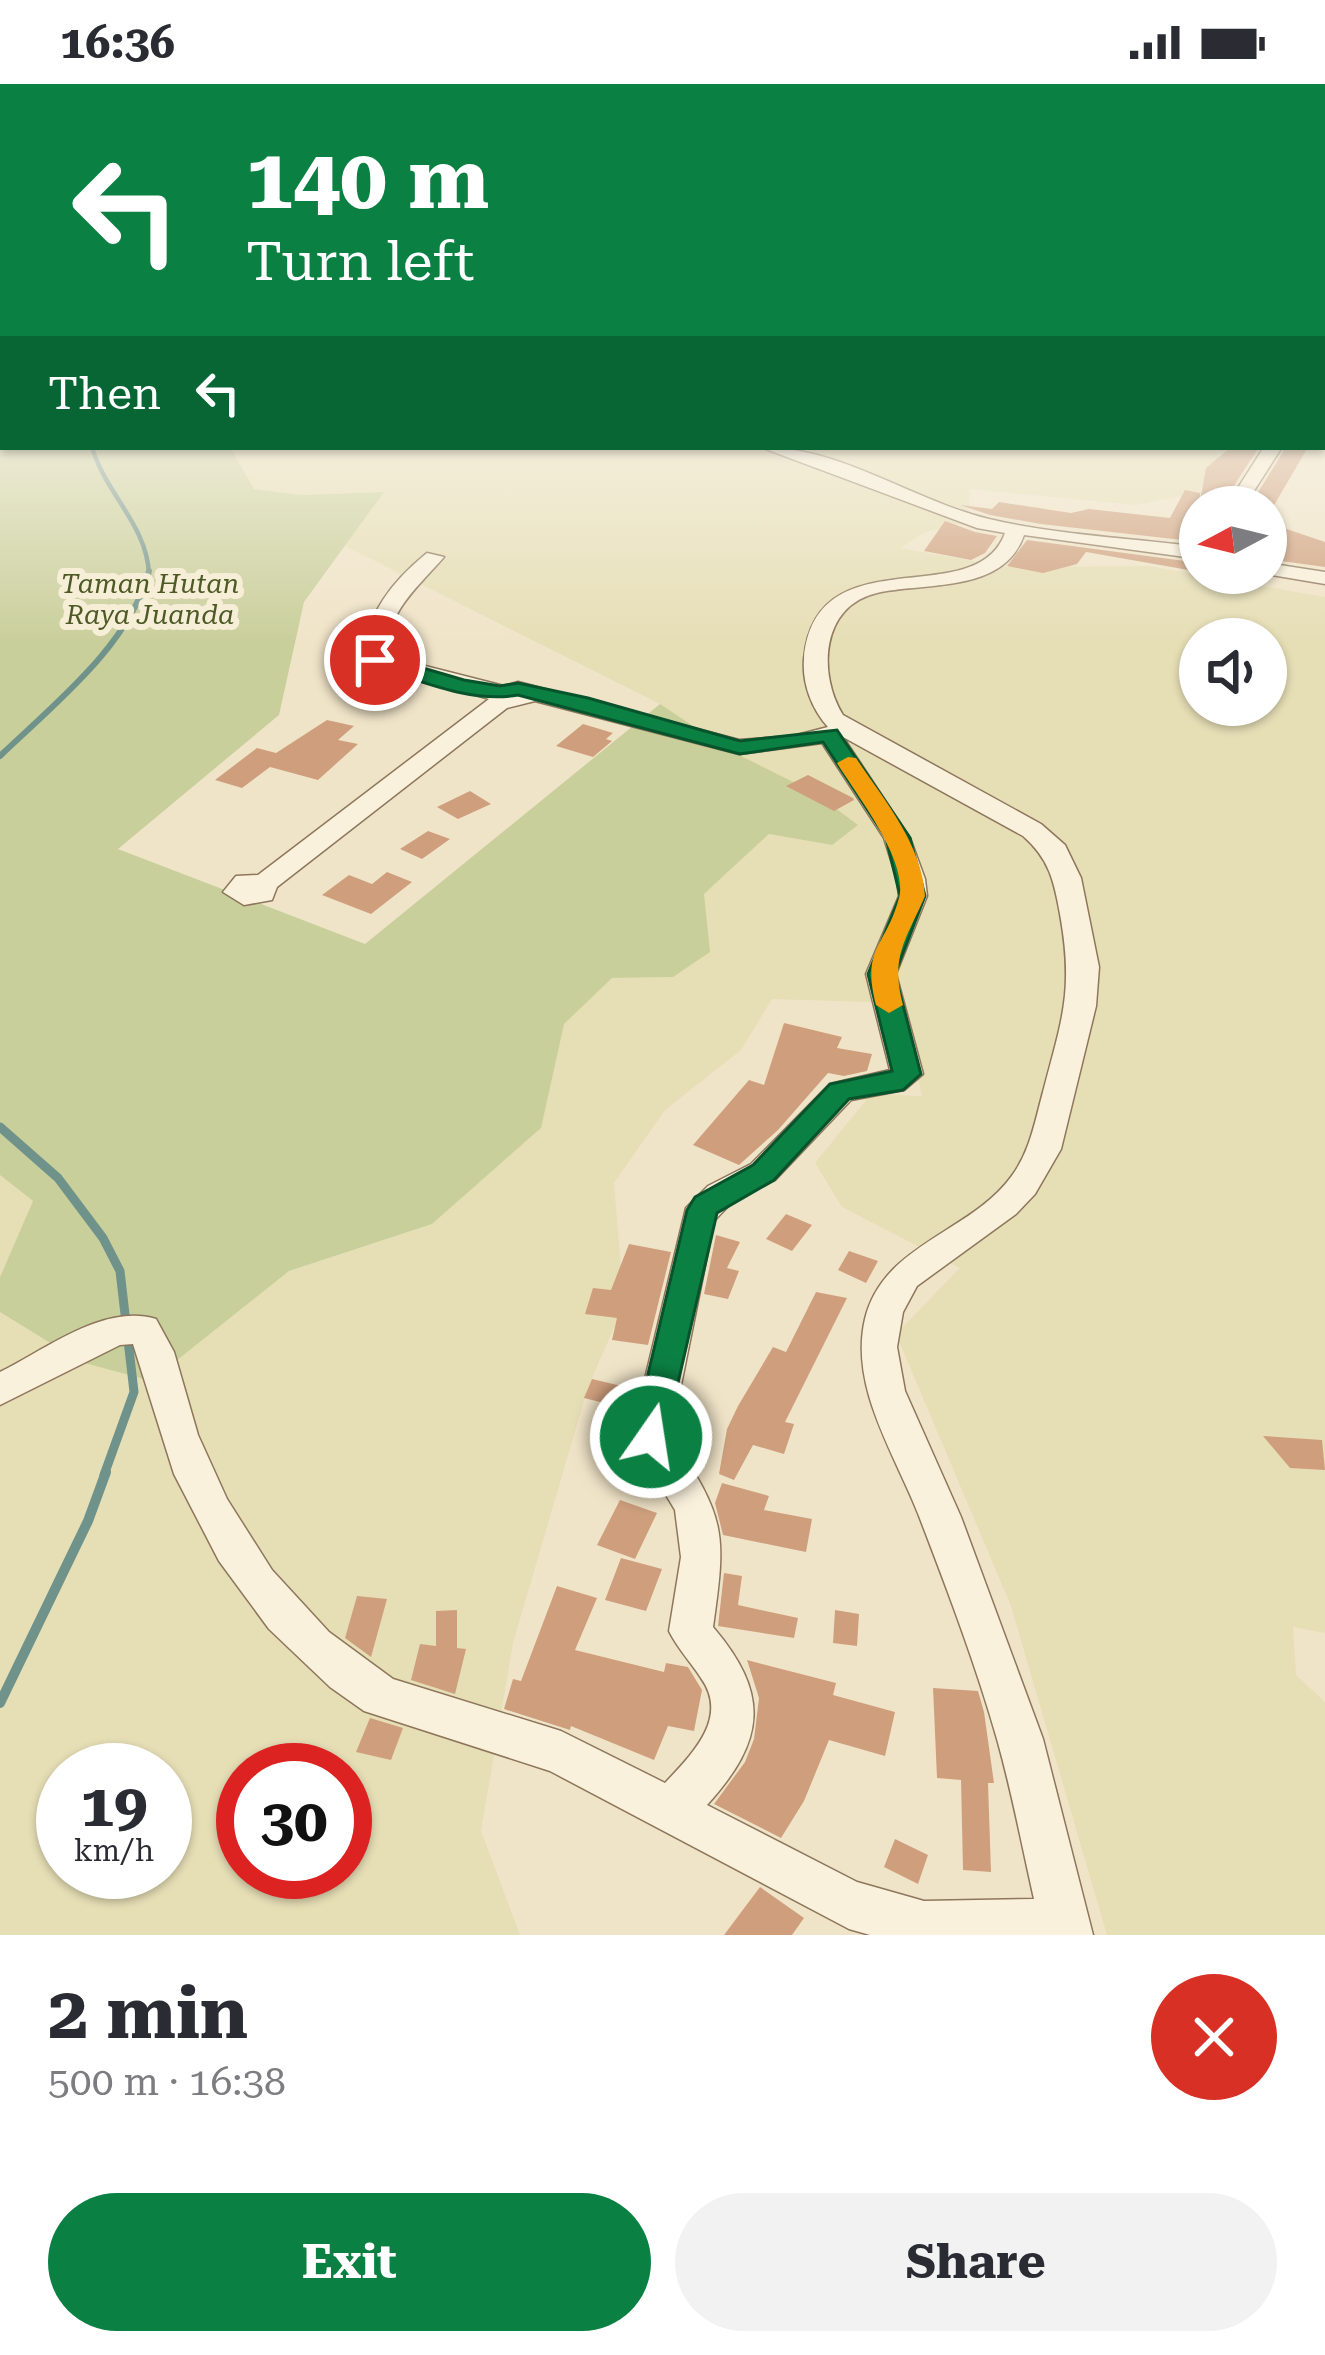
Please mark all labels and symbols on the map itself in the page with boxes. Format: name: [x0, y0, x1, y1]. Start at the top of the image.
north arrow: [1179, 486, 1287, 594]
park label: Taman Hutan Raya Juanda: [61, 568, 239, 631]
pin: [324, 609, 426, 711]
position arrow: [588, 1374, 714, 1500]
speed limit sign: 30: [216, 1743, 372, 1899]

